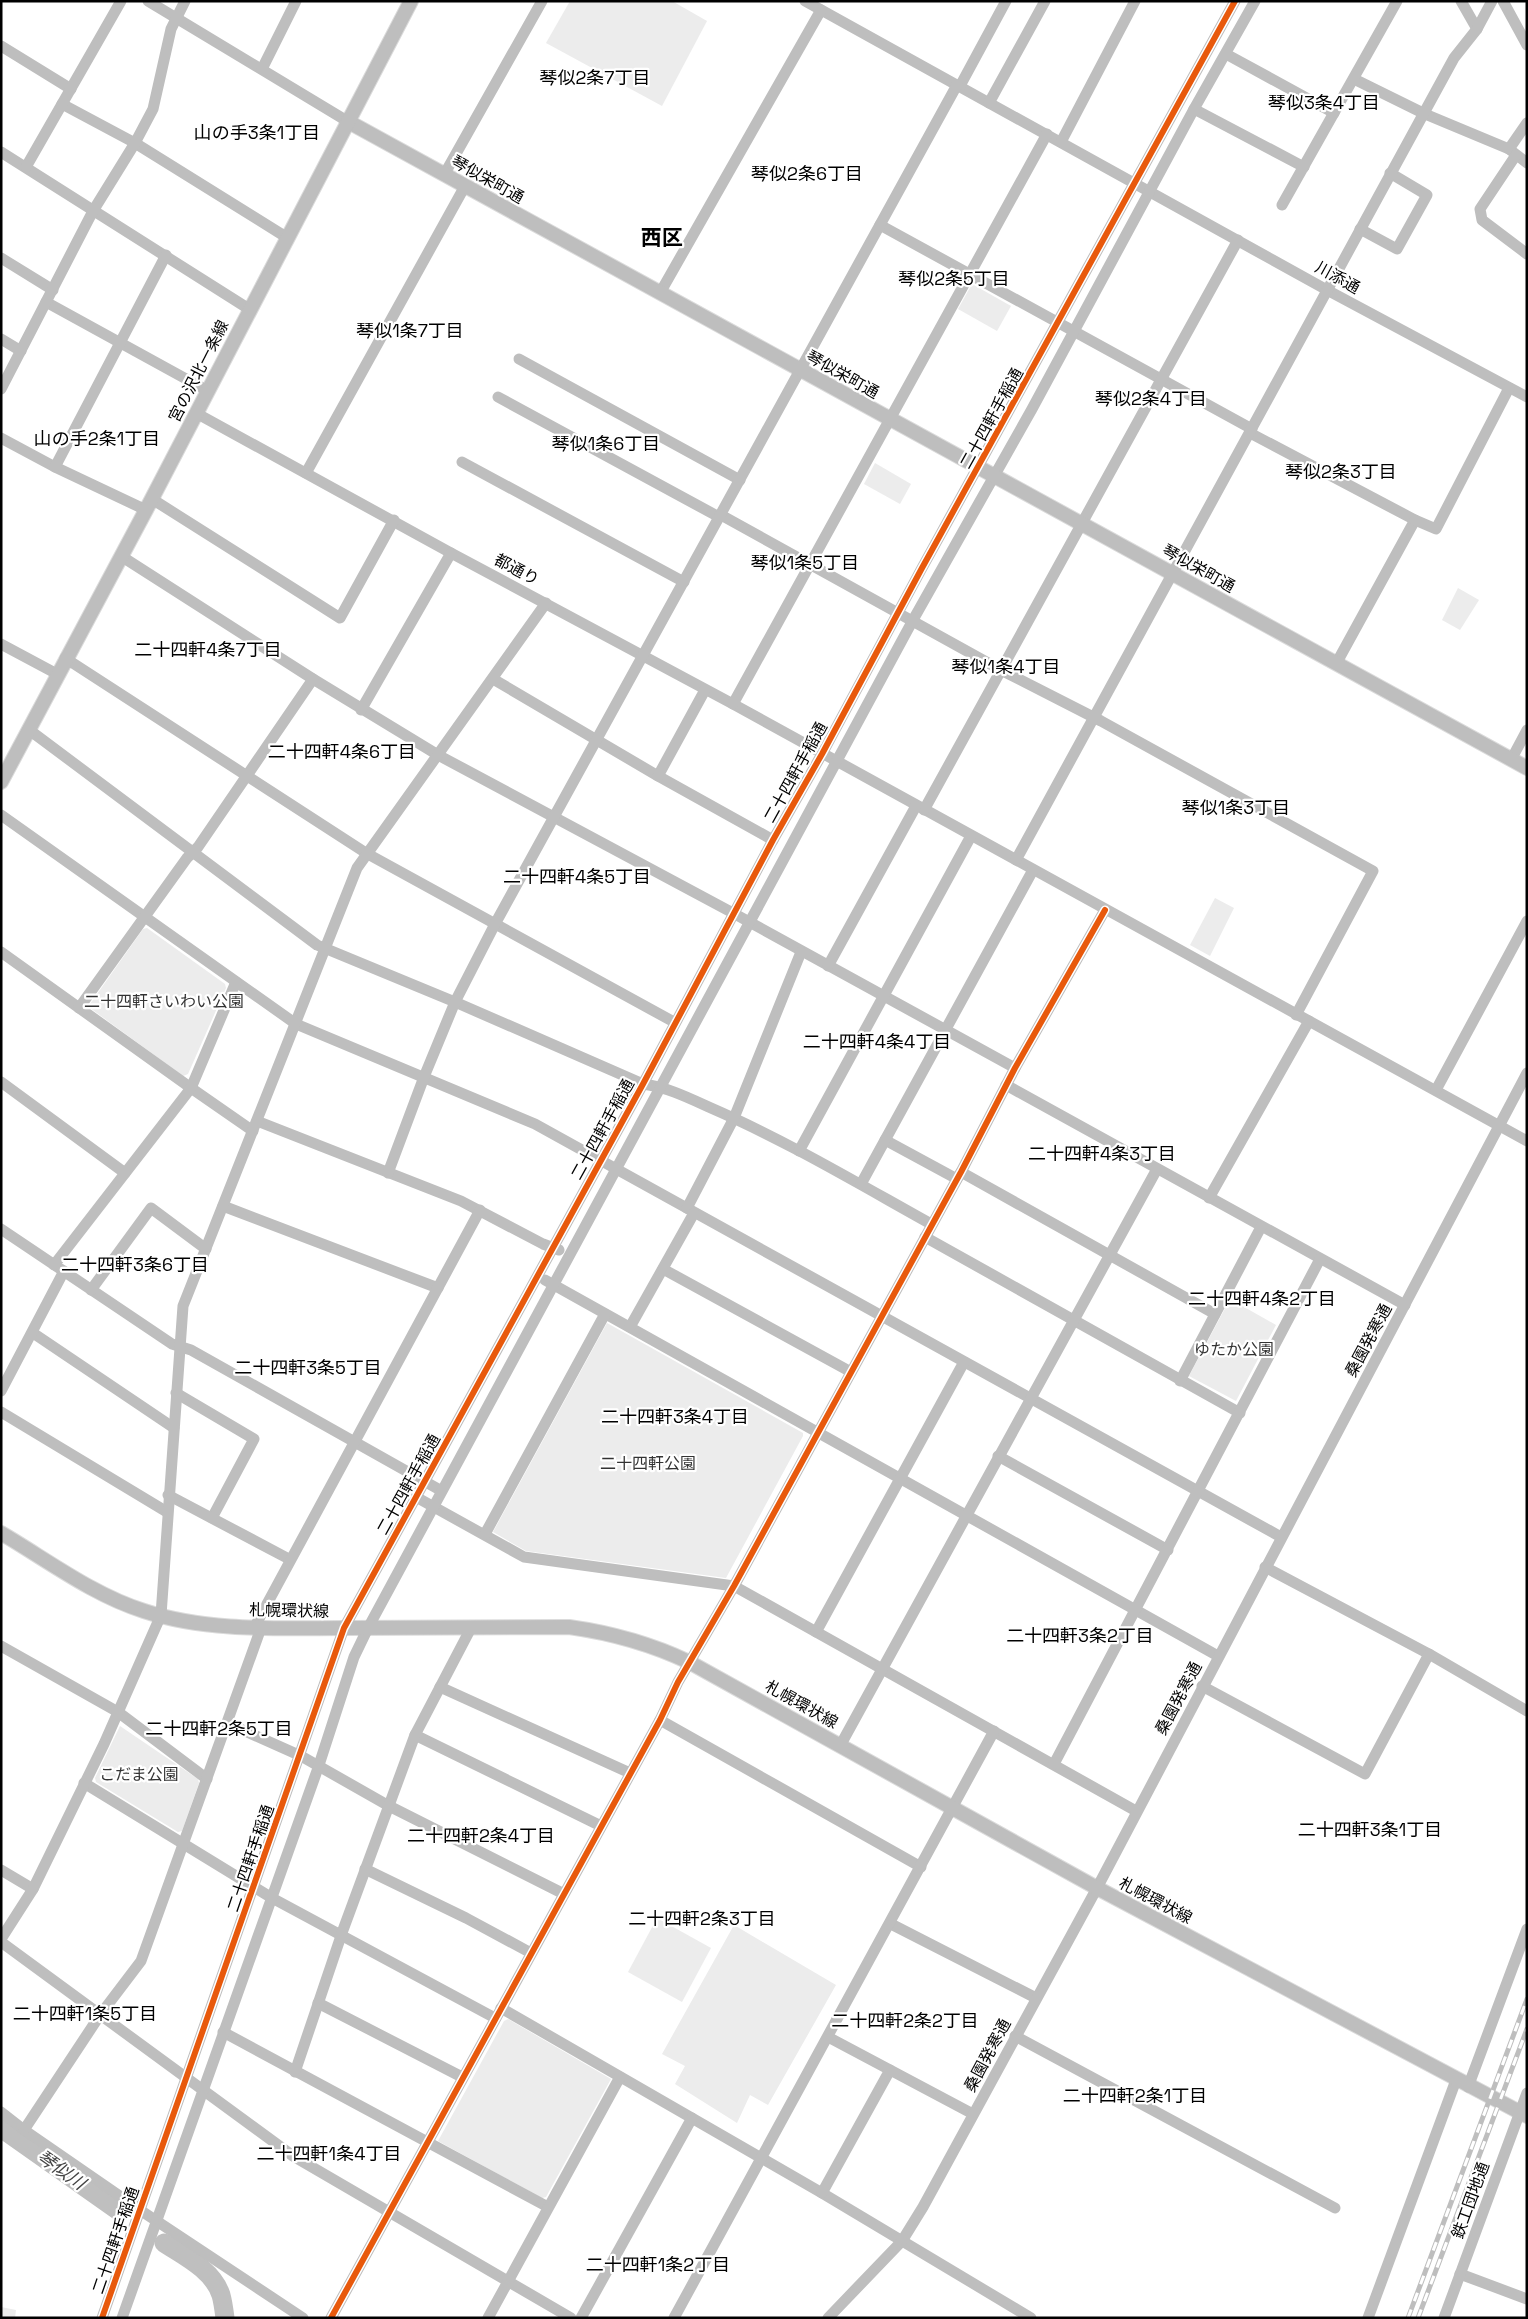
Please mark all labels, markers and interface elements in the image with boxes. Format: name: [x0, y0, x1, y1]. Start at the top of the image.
district label: 琴似2条7丁目: [539, 66, 651, 89]
district label: 琴似3条4丁目: [1268, 91, 1380, 114]
district label: 山の手3条1丁目: [194, 121, 320, 144]
street label: 琴似栄町通: [448, 151, 528, 208]
district label: 琴似2条6丁目: [751, 162, 863, 185]
district label: 西区: [641, 224, 683, 251]
street label: 川添通: [1312, 257, 1364, 298]
district label: 琴似2条5丁目: [898, 267, 1010, 290]
street label: 宮の沢北一条線: [164, 317, 233, 426]
district label: 琴似1条7丁目: [356, 319, 464, 342]
street label: 琴似栄町通: [803, 346, 883, 403]
street label: 二十四軒手稲通: [955, 364, 1028, 472]
district label: 琴似2条4丁目: [1095, 387, 1207, 410]
district label: 山の手2条1丁目: [34, 427, 160, 450]
district label: 琴似1条6丁目: [552, 432, 660, 455]
district label: 琴似2条3丁目: [1285, 460, 1397, 483]
street label: 琴似栄町通: [1159, 540, 1239, 597]
street label: 都通り: [491, 549, 543, 590]
district label: 琴似1条5丁目: [751, 551, 859, 574]
district label: 二十四軒4条7丁目: [134, 638, 282, 661]
district label: 琴似1条4丁目: [952, 655, 1060, 678]
street label: 二十四軒手稲通: [759, 718, 832, 826]
district label: 二十四軒4条6丁目: [268, 740, 416, 763]
district label: 琴似1条3丁目: [1182, 796, 1290, 819]
district label: 二十四軒4条5丁目: [503, 865, 651, 888]
park label: 二十四軒さいわい公園: [84, 991, 244, 1012]
district label: 二十四軒4条4丁目: [803, 1030, 951, 1053]
street label: 二十四軒手稲通: [566, 1075, 639, 1183]
district label: 二十四軒4条3丁目: [1028, 1142, 1176, 1165]
district label: 二十四軒3条6丁目: [61, 1253, 209, 1276]
district label: 二十四軒4条2丁目: [1188, 1287, 1336, 1310]
street label: 桑園発寒通: [1340, 1300, 1396, 1380]
park label: ゆたか公園: [1194, 1339, 1274, 1360]
district label: 二十四軒3条5丁目: [234, 1356, 382, 1379]
district label: 二十四軒3条4丁目: [601, 1405, 749, 1428]
street label: 二十四軒手稲通: [372, 1430, 445, 1538]
park label: 二十四軒公園: [600, 1453, 696, 1474]
street label: 札幌環状線: [249, 1599, 329, 1622]
district label: 二十四軒3条2丁目: [1006, 1624, 1154, 1647]
street label: 桑園発寒通: [1150, 1658, 1206, 1738]
street label: 札幌環状線: [762, 1676, 842, 1733]
district label: 二十四軒2条5丁目: [145, 1717, 293, 1740]
park label: こだま公園: [99, 1764, 179, 1785]
street label: 二十四軒手稲通: [222, 1802, 279, 1915]
district label: 二十四軒3条1丁目: [1298, 1818, 1442, 1841]
district label: 二十四軒2条4丁目: [407, 1824, 555, 1847]
street label: 札幌環状線: [1116, 1872, 1196, 1928]
district label: 二十四軒2条3丁目: [628, 1907, 776, 1930]
district label: 二十四軒1条5丁目: [13, 2002, 157, 2025]
district label: 二十四軒2条2丁目: [831, 2009, 979, 2032]
street label: 桑園発寒通: [959, 2015, 1015, 2095]
district label: 二十四軒2条1丁目: [1063, 2084, 1207, 2107]
district label: 二十四軒1条4丁目: [257, 2142, 401, 2165]
water label: 琴似川: [33, 2145, 92, 2196]
street label: 鉄工団地通: [1447, 2159, 1494, 2241]
street label: 二十四軒手稲通: [87, 2184, 144, 2297]
district label: 二十四軒1条2丁目: [586, 2253, 730, 2276]

